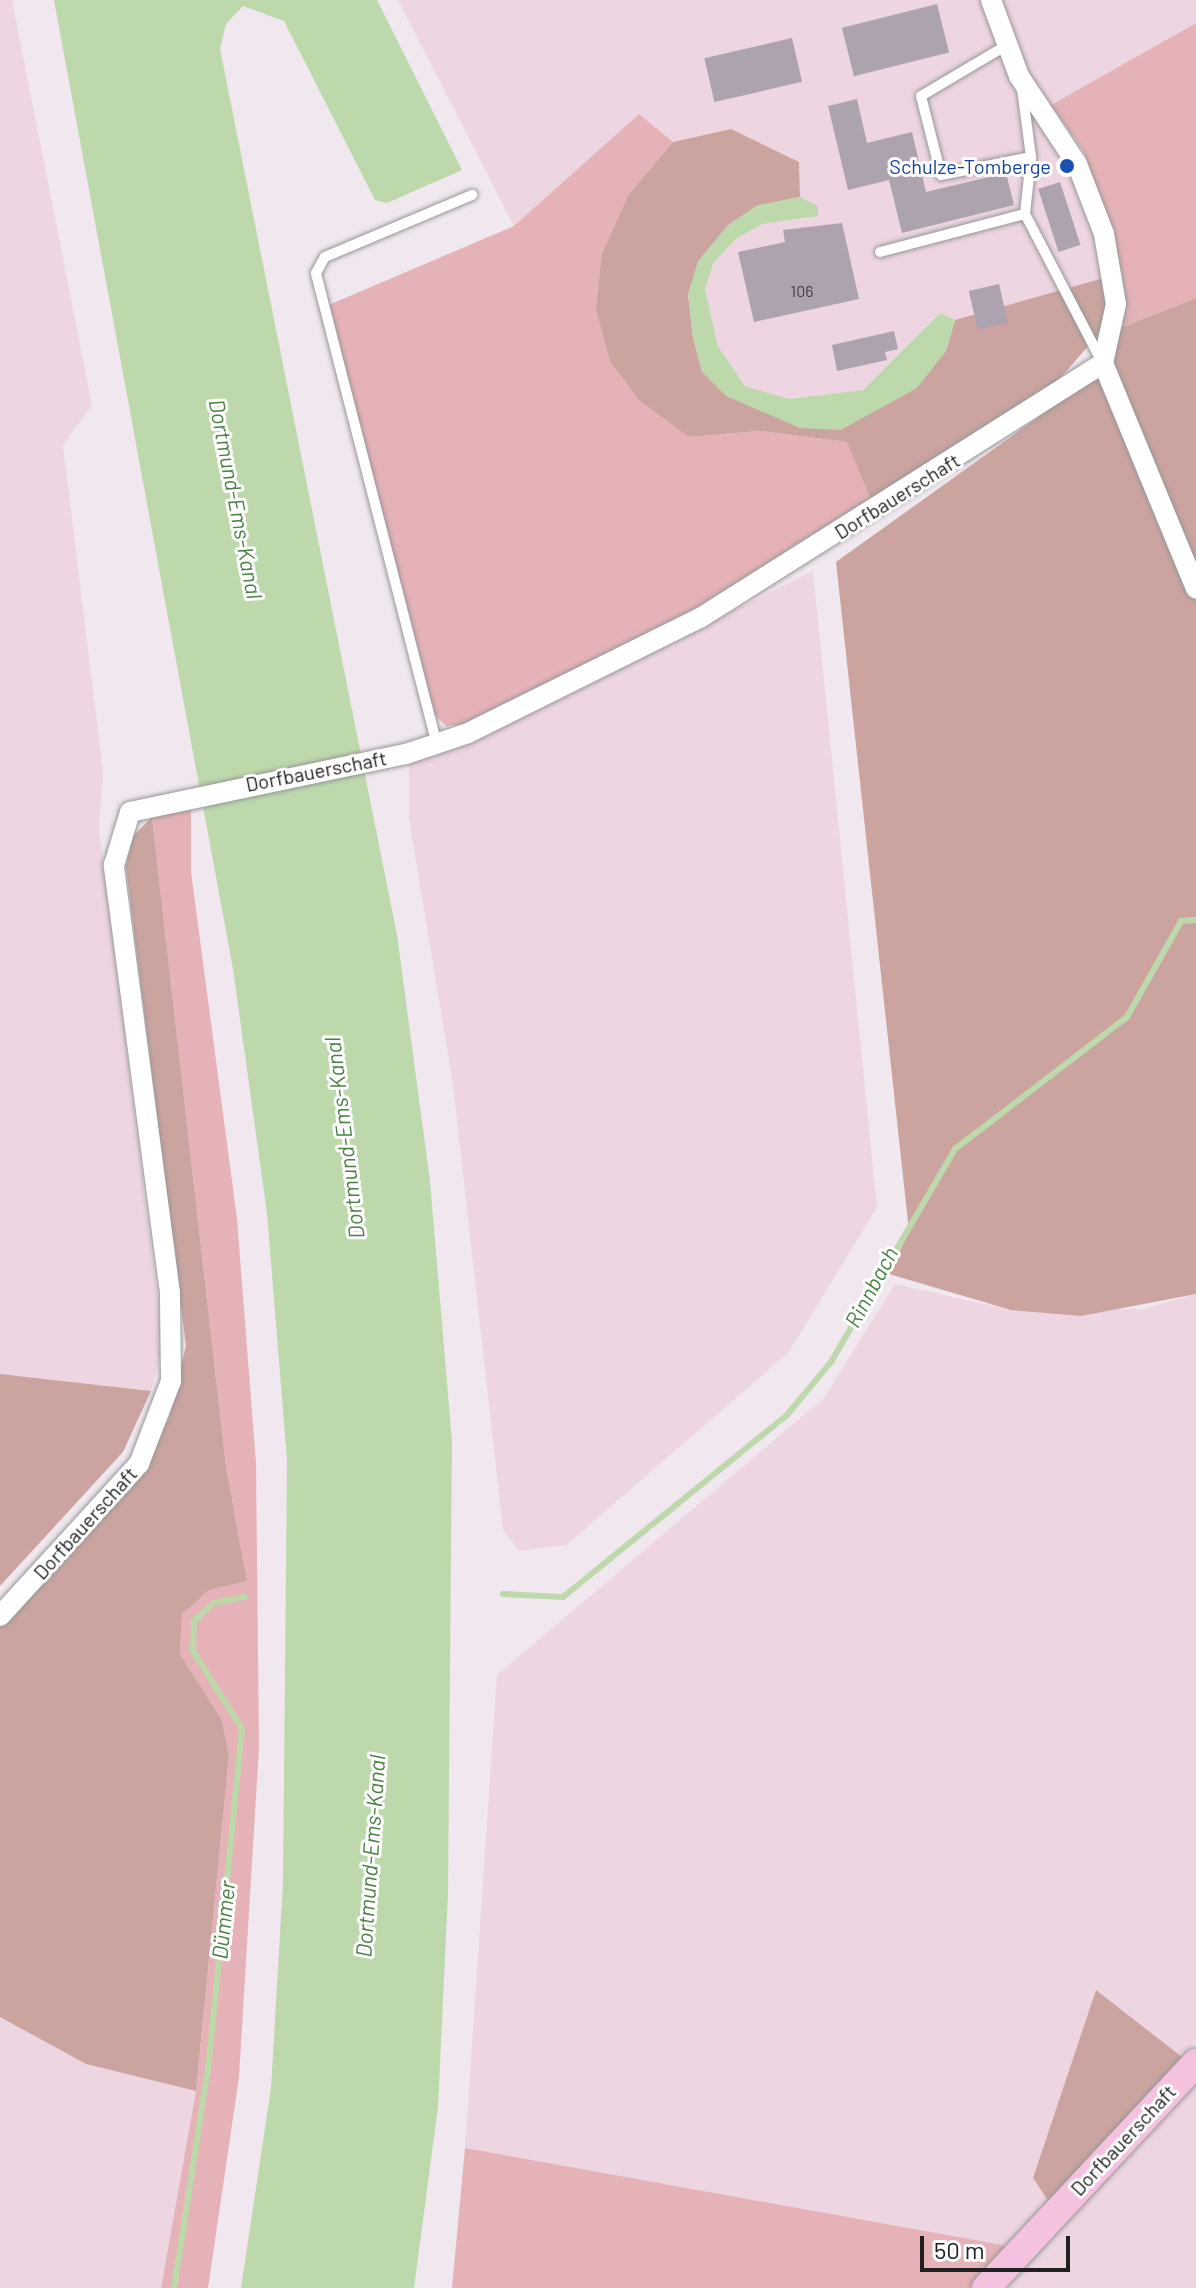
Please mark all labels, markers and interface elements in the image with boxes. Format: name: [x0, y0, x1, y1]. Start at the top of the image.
place label: Schulze-Tomberge: [889, 154, 1051, 178]
marker: Schulze-Tomberge: [1058, 157, 1076, 175]
house number: 106: [791, 281, 813, 301]
water label: Dortmund-Ems-Kanal: [204, 397, 268, 601]
street label: Dorfbauerschaft: [830, 448, 964, 544]
street label: Dorfbauerschaft: [244, 746, 388, 796]
water label: Dortmund-Ems-Kanal: [319, 1036, 369, 1240]
water label: Rinnbach: [839, 1242, 903, 1332]
street label: Dorfbauerschaft: [28, 1462, 142, 1584]
water label: Dortmund-Ems-Kanal: [350, 1754, 390, 1958]
water label: Dümmer: [206, 1880, 240, 1960]
street label: Dorfbauerschaft: [1065, 2080, 1181, 2200]
scale bar: [924, 2220, 1074, 2270]
text: 50 m: [934, 2235, 985, 2264]

